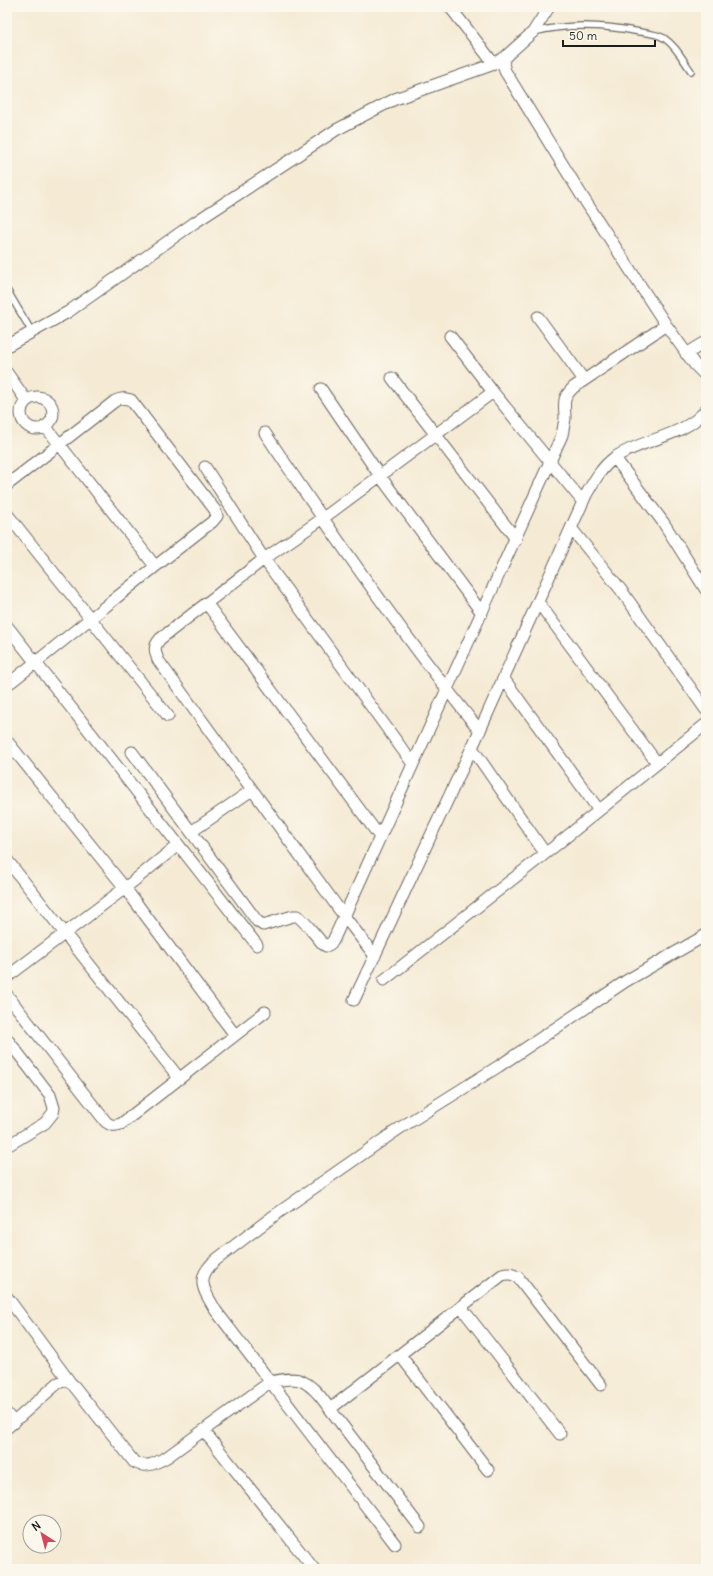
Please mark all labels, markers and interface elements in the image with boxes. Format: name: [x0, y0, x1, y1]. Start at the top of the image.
scale bar: [563, 22, 655, 48]
text: 50 m: [569, 28, 598, 43]
north arrow: [22, 1514, 62, 1554]
text: N: [29, 1518, 43, 1534]

